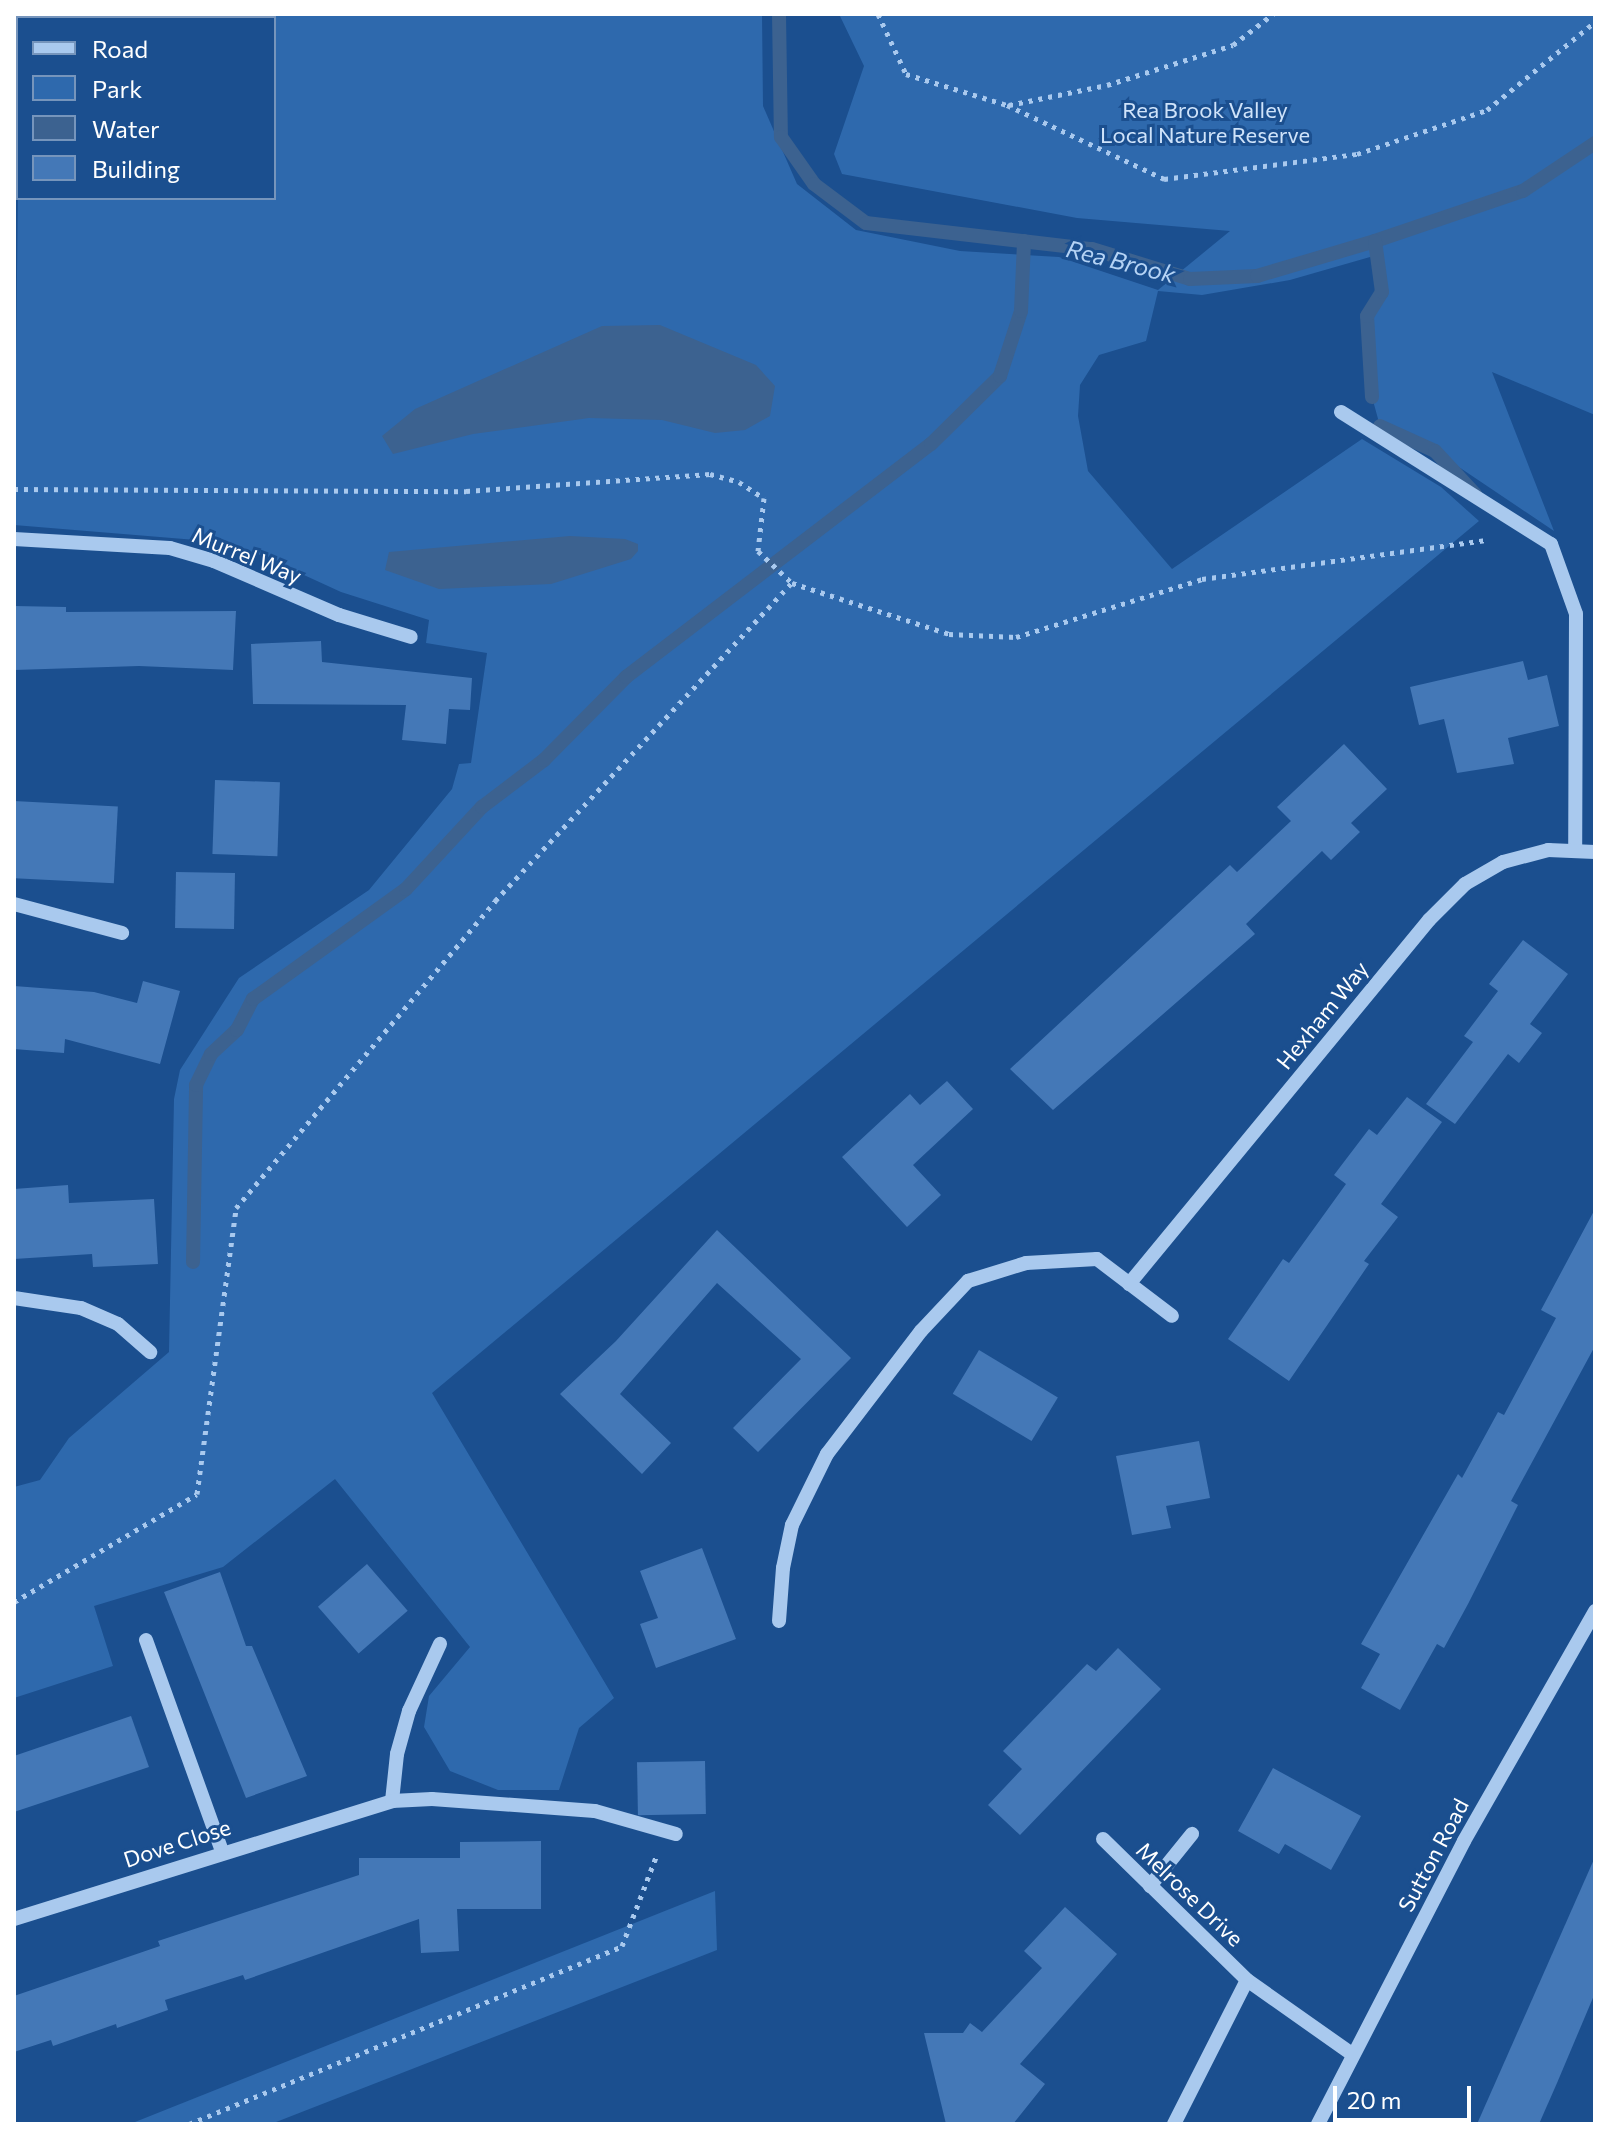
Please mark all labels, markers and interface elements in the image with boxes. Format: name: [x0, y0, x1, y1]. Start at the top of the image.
legend: [16, 16, 276, 200]
text: Road: [92, 34, 148, 63]
text: Park: [92, 74, 142, 103]
park label: Rea Brook Valley Local Nature Reserve: [1100, 96, 1310, 148]
text: Water: [92, 114, 160, 143]
text: Building: [92, 154, 180, 183]
water label: Rea Brook: [1063, 234, 1179, 288]
street label: Murrel Way: [188, 521, 306, 589]
street label: Hexham Way: [1270, 956, 1374, 1074]
street label: Sutton Road: [1392, 1794, 1474, 1916]
street label: Dove Close: [120, 1813, 234, 1873]
street label: Melrose Drive: [1131, 1836, 1249, 1952]
scale bar: [1337, 2070, 1475, 2120]
text: 20 m: [1347, 2085, 1401, 2114]

